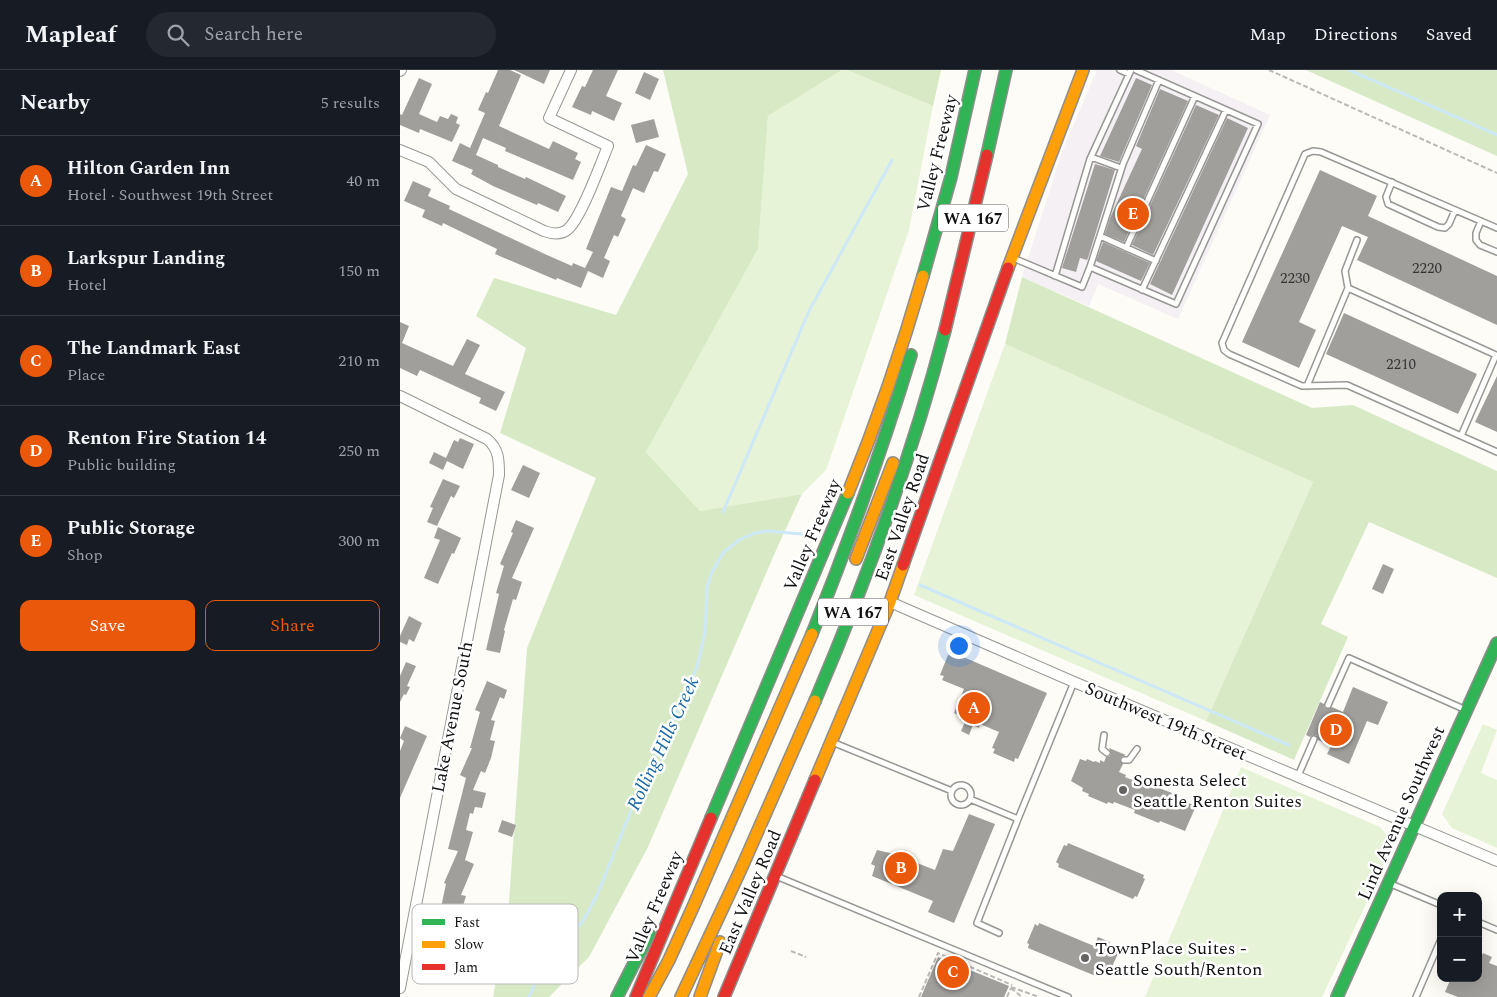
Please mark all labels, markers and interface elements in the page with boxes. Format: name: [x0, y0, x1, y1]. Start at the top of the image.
search box: [146, 12, 496, 57]
text: Mapleaf: [25, 17, 116, 53]
text: Search here: [204, 20, 303, 49]
icon: search: [164, 21, 192, 49]
text: Map: [1250, 21, 1286, 48]
text: Directions: [1314, 21, 1398, 48]
text: Saved: [1426, 21, 1472, 48]
text: Nearby: [20, 87, 90, 119]
text: 5 results: [321, 91, 380, 115]
street label: Valley Freeway: [910, 91, 965, 214]
text: Hilton Garden Inn: [67, 154, 230, 183]
text: A: [30, 169, 42, 193]
text: 40 m: [346, 169, 380, 193]
text: Hotel · Southwest 19th Street: [67, 183, 273, 207]
pin: E: [1117, 195, 1149, 233]
road number: WA 167: [938, 204, 1008, 232]
text: Larkspur Landing: [67, 244, 225, 273]
house number: 2220: [1412, 257, 1442, 280]
text: B: [30, 259, 42, 283]
text: 150 m: [338, 259, 380, 283]
house number: 2230: [1280, 267, 1310, 290]
text: Hotel: [67, 273, 107, 297]
text: The Landmark East: [67, 334, 241, 363]
text: C: [30, 349, 42, 373]
text: 210 m: [338, 349, 380, 373]
house number: 2210: [1386, 353, 1416, 376]
text: Place: [67, 363, 105, 387]
text: Renton Fire Station 14: [67, 424, 266, 453]
text: D: [30, 439, 42, 463]
text: 250 m: [338, 439, 380, 463]
street label: East Valley Road: [868, 450, 937, 585]
text: Public building: [67, 453, 176, 477]
street label: Valley Freeway: [777, 474, 849, 595]
text: Public Storage: [67, 514, 195, 543]
text: E: [31, 529, 41, 553]
text: 300 m: [338, 529, 380, 553]
text: Shop: [67, 543, 103, 567]
road number: WA 167: [818, 598, 888, 626]
button: Save: [20, 600, 195, 651]
button: Share: [205, 600, 380, 651]
your location: [946, 633, 972, 659]
street label: Lake Avenue South: [425, 639, 480, 795]
water label: Rolling Hills Creek: [620, 672, 707, 815]
street label: Southwest 19th Street: [1081, 675, 1251, 768]
pin: A: [958, 689, 990, 727]
pin: D: [1320, 711, 1352, 749]
street label: Lind Avenue Southwest: [1351, 722, 1452, 905]
place label: Sonesta Select Seattle Renton Suites: [1133, 767, 1302, 815]
marker: Sonesta Select Seattle Renton Suites: [1117, 784, 1129, 796]
street label: East Valley Road: [712, 826, 789, 959]
street label: Valley Freeway: [619, 846, 691, 967]
pin: B: [885, 849, 917, 887]
map controls: [1437, 892, 1482, 982]
button: +: [1437, 892, 1482, 937]
legend: [412, 904, 578, 984]
text: Fast: [454, 912, 480, 933]
text: Slow: [454, 934, 484, 955]
place label: TownPlace Suites - Seattle South/Renton: [1095, 935, 1263, 983]
button: −: [1437, 937, 1482, 982]
marker: TownPlace Suites - Seattle South/Renton: [1079, 952, 1091, 964]
pin: C: [937, 953, 969, 991]
text: Jam: [454, 957, 478, 978]

